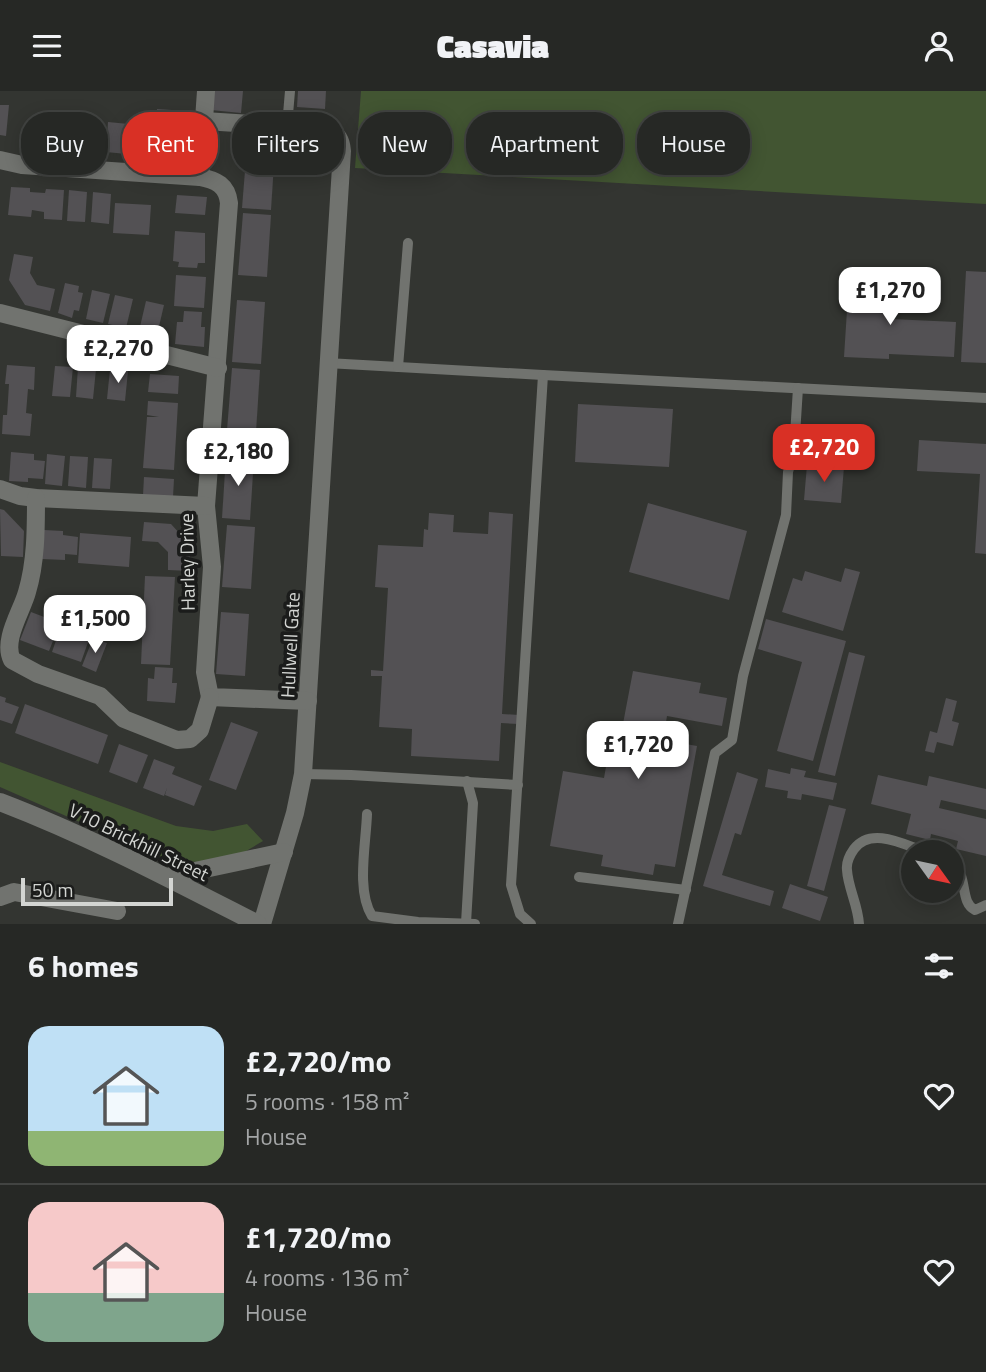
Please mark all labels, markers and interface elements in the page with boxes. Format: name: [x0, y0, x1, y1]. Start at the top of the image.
text: Casavia: [437, 22, 549, 70]
icon: menu: [28, 27, 66, 65]
icon: person: [920, 27, 958, 65]
chip: Buy: [21, 112, 108, 175]
chip: Rent: [122, 112, 218, 175]
chip: Filters: [232, 112, 344, 175]
chip: New: [358, 112, 452, 175]
chip: Apartment: [466, 112, 623, 175]
chip: House: [637, 112, 750, 175]
pin: £1,270: [833, 267, 947, 327]
text: £1,270: [855, 272, 925, 307]
pin: £2,270: [61, 325, 175, 385]
text: £2,270: [83, 330, 153, 365]
pin: £2,720: [767, 425, 881, 484]
pin: £2,180: [181, 429, 295, 488]
text: £2,720: [789, 429, 859, 464]
text: £2,180: [203, 433, 273, 468]
street label: Harley Drive: [171, 513, 202, 611]
street label: Hullwell Gate: [272, 591, 307, 699]
pin: £1,500: [38, 595, 152, 655]
text: £1,500: [60, 600, 130, 635]
pin: £1,720: [581, 721, 695, 781]
text: £1,720: [603, 726, 673, 761]
street label: V10 Brickhill Street: [64, 795, 214, 888]
north arrow: [901, 840, 964, 903]
map controls: [901, 840, 964, 903]
scale bar: [21, 875, 173, 907]
text: 50 m: [32, 875, 73, 904]
text: 6 homes: [28, 943, 139, 989]
icon: filters: [920, 947, 958, 985]
text: £2,720/mo: [245, 1038, 391, 1084]
icon: home: [84, 1054, 168, 1138]
icon: heart: [920, 1077, 958, 1115]
text: 5 rooms · 158 m²: [245, 1084, 409, 1119]
text: House: [245, 1119, 307, 1154]
text: £1,720/mo: [245, 1214, 391, 1260]
icon: home: [84, 1230, 168, 1314]
icon: heart: [920, 1253, 958, 1291]
text: 4 rooms · 136 m²: [245, 1260, 409, 1295]
text: House: [245, 1295, 307, 1330]

